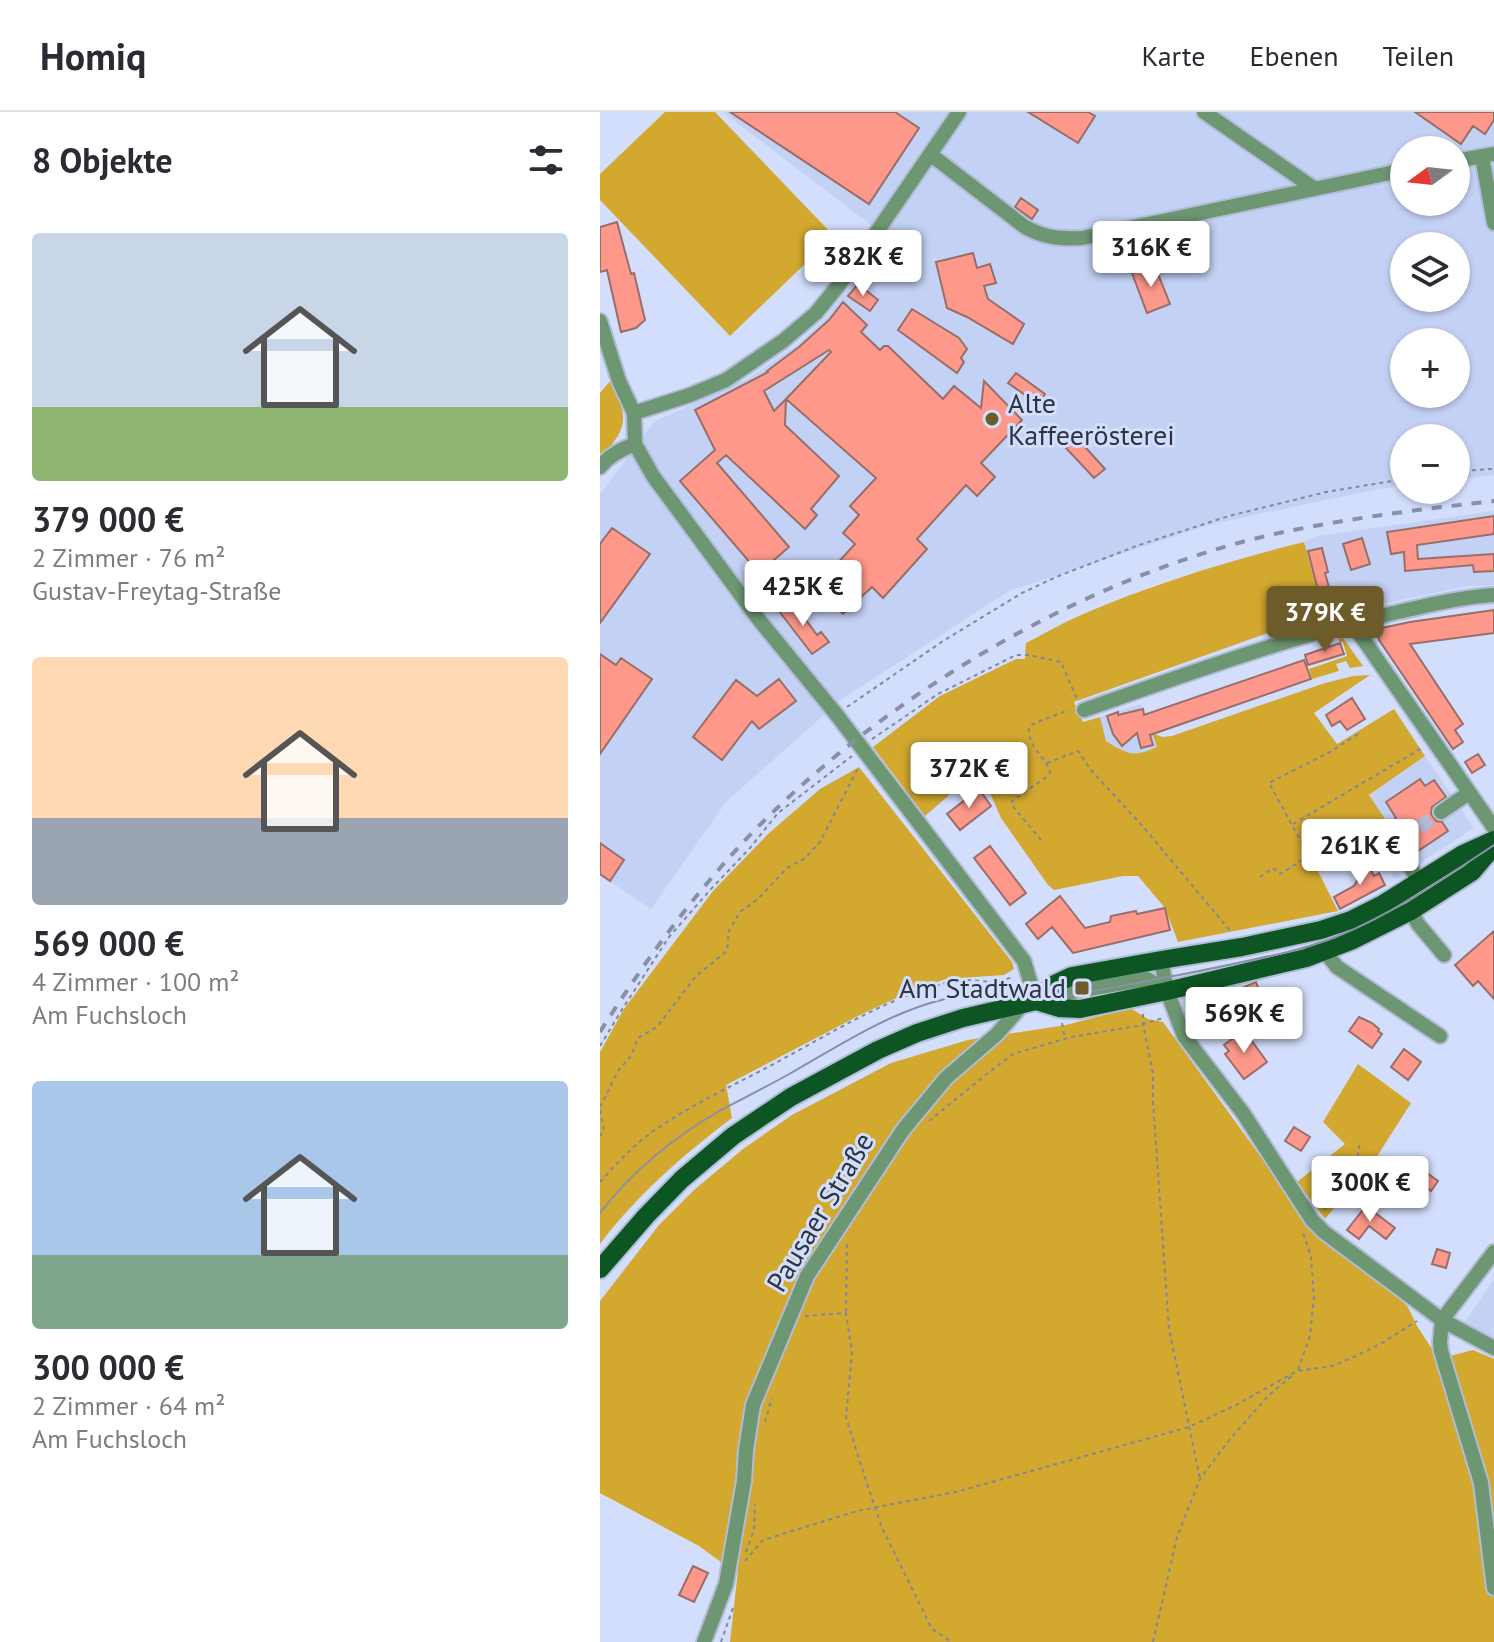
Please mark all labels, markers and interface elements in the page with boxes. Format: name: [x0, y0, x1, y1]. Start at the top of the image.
text: Homiq: [40, 31, 146, 80]
text: Karte: [1141, 37, 1205, 74]
text: Ebenen: [1249, 37, 1339, 74]
text: Teilen: [1383, 37, 1454, 74]
north arrow: [1390, 136, 1470, 216]
map controls: [1390, 136, 1470, 504]
text: 8 Objekte: [32, 138, 173, 182]
icon: filters: [524, 138, 568, 182]
pin: 316K €: [1086, 221, 1216, 289]
pin: 382K €: [798, 230, 928, 298]
text: 316K €: [1111, 230, 1191, 263]
button: layers: [1390, 232, 1470, 312]
text: 382K €: [823, 239, 903, 272]
icon: home: [228, 285, 372, 429]
button: +: [1390, 328, 1470, 408]
place label: Alte Kaffeerösterei: [1008, 384, 1175, 453]
marker: Alte Kaffeerösterei: [983, 410, 1001, 428]
button: −: [1390, 424, 1470, 504]
text: 379 000 €: [32, 497, 184, 541]
text: 2 Zimmer · 76 m²: [32, 541, 225, 574]
pin: 425K €: [738, 560, 868, 628]
text: 425K €: [763, 569, 843, 602]
text: Gustav-Freytag-Straße: [32, 574, 282, 607]
pin: 379K €: [1260, 586, 1390, 654]
text: 379K €: [1285, 595, 1365, 628]
icon: home: [228, 709, 372, 853]
pin: 372K €: [904, 742, 1034, 810]
text: 372K €: [929, 751, 1009, 784]
pin: 261K €: [1295, 819, 1425, 887]
text: 261K €: [1320, 828, 1400, 861]
text: 569 000 €: [32, 921, 184, 965]
text: 4 Zimmer · 100 m²: [32, 965, 240, 998]
place label: Am Stadtwald: [899, 969, 1066, 1006]
marker: Am Stadtwald: [1073, 979, 1091, 997]
pin: 569K €: [1179, 987, 1309, 1055]
text: 569K €: [1204, 996, 1284, 1029]
text: Am Fuchsloch: [32, 998, 187, 1031]
street label: Pausaer Straße: [758, 1125, 882, 1298]
icon: home: [228, 1133, 372, 1277]
pin: 300K €: [1305, 1156, 1435, 1224]
text: 300K €: [1330, 1165, 1410, 1198]
text: 300 000 €: [32, 1345, 184, 1389]
text: 2 Zimmer · 64 m²: [32, 1389, 225, 1422]
text: Am Fuchsloch: [32, 1422, 187, 1455]

